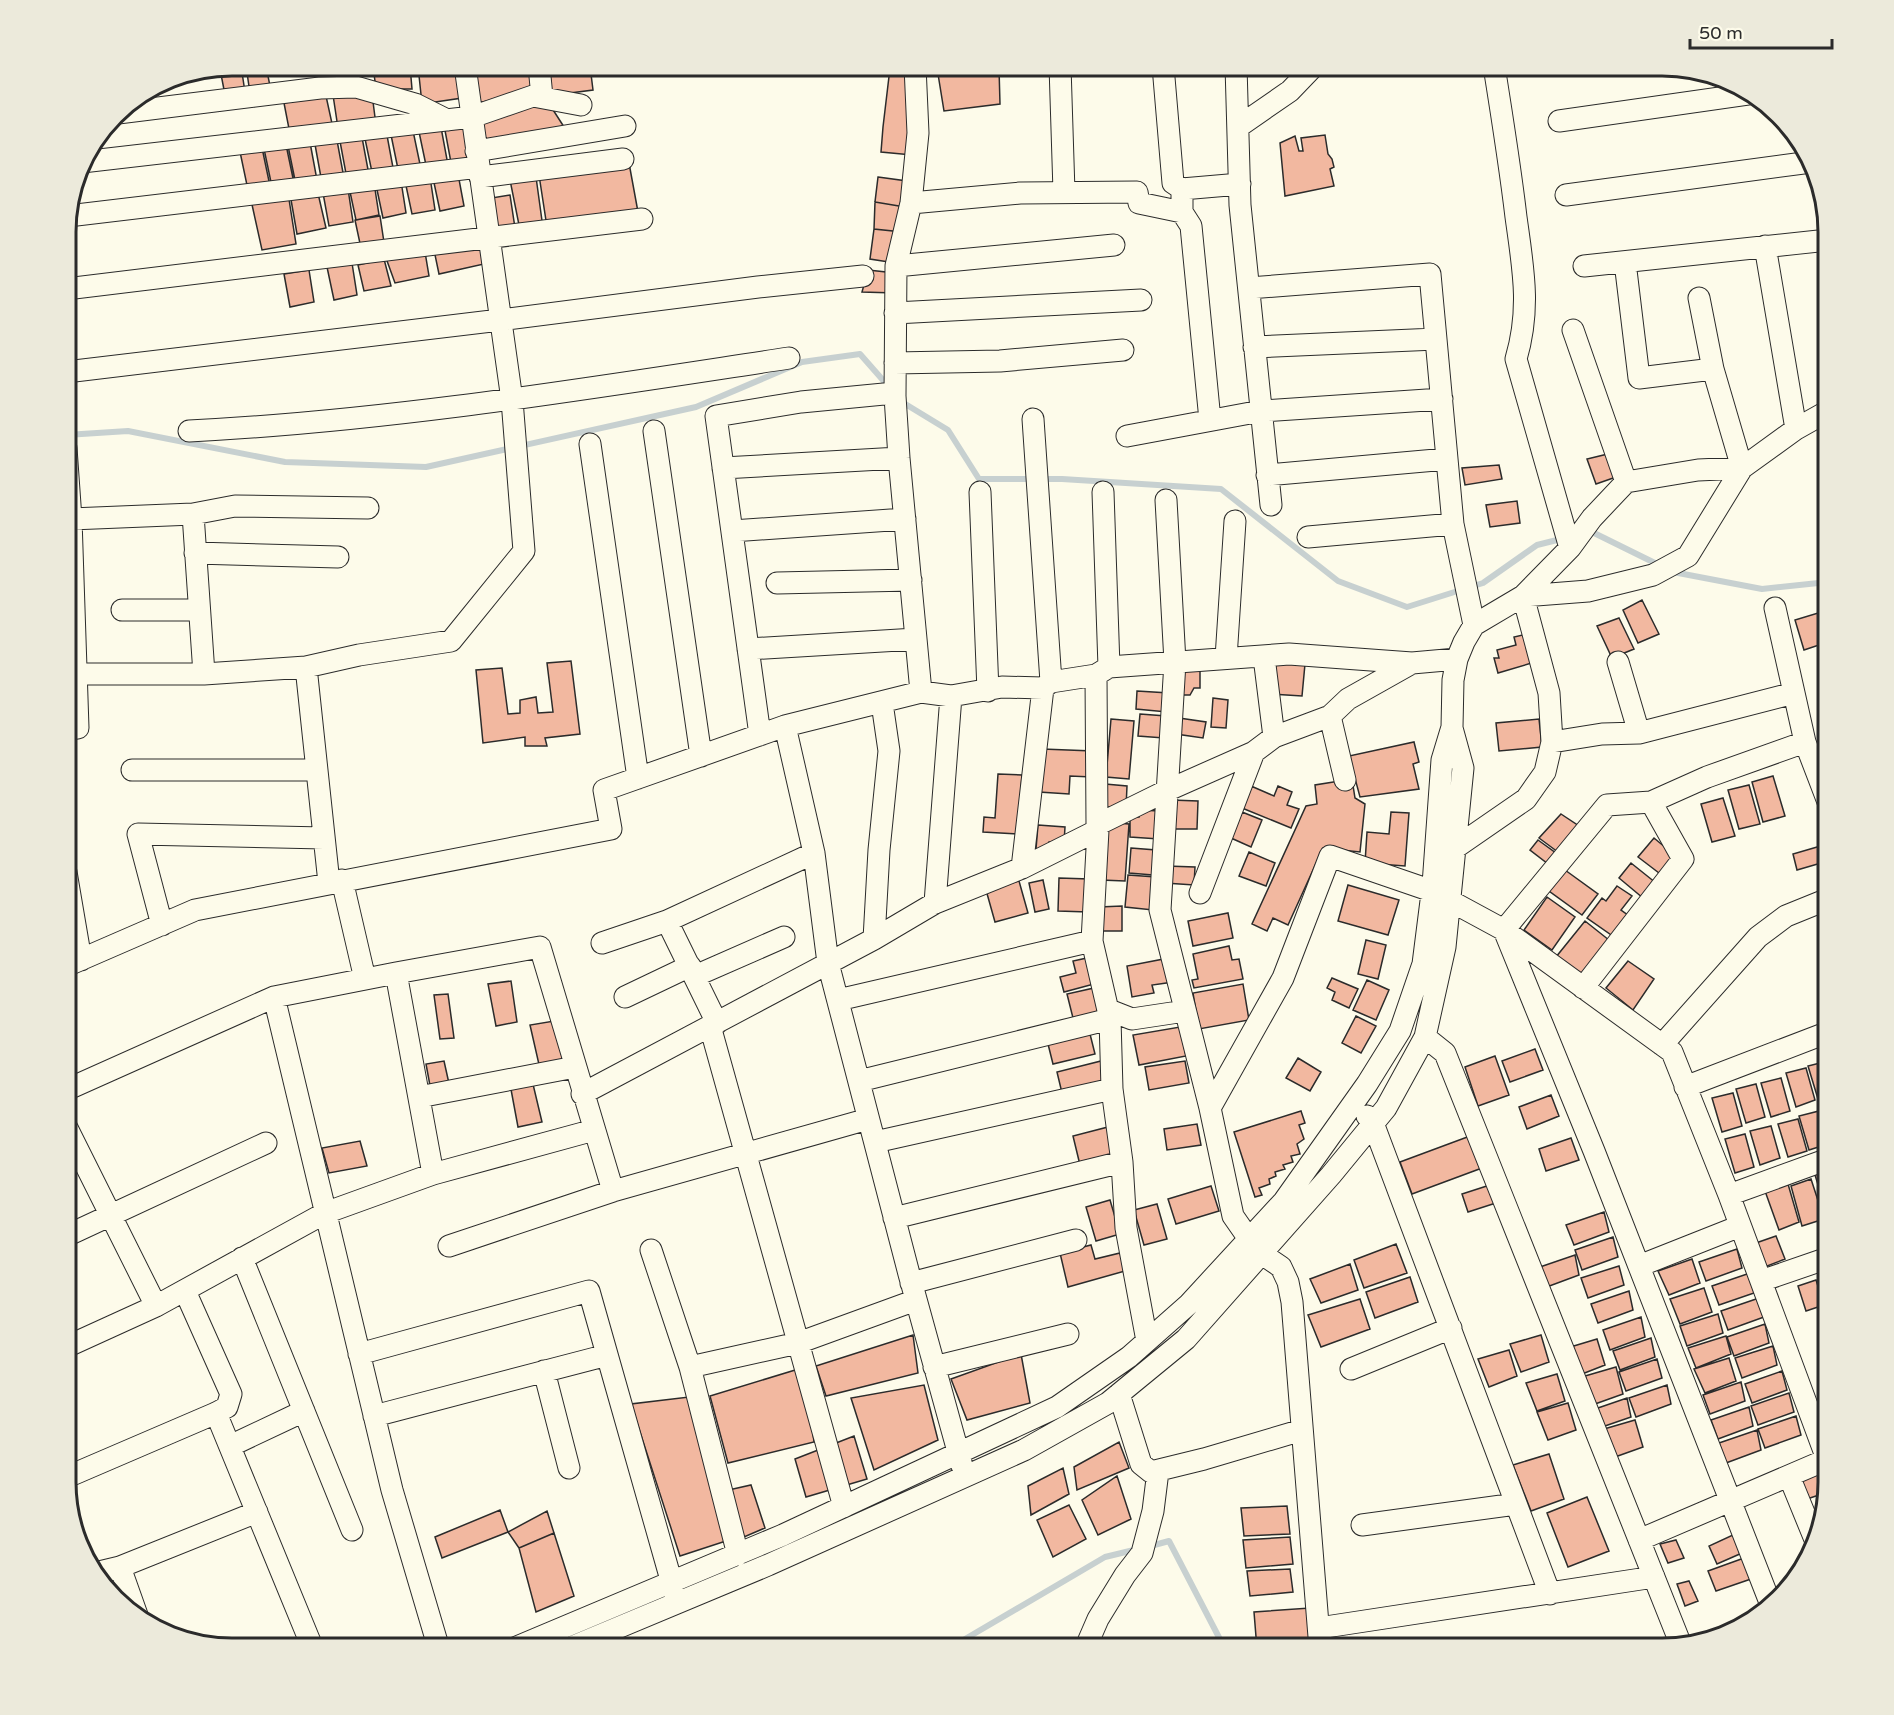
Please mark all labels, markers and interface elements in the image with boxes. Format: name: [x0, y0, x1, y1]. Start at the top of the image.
scale bar: [1690, 12, 1832, 50]
text: 50 m: [1699, 22, 1743, 44]

